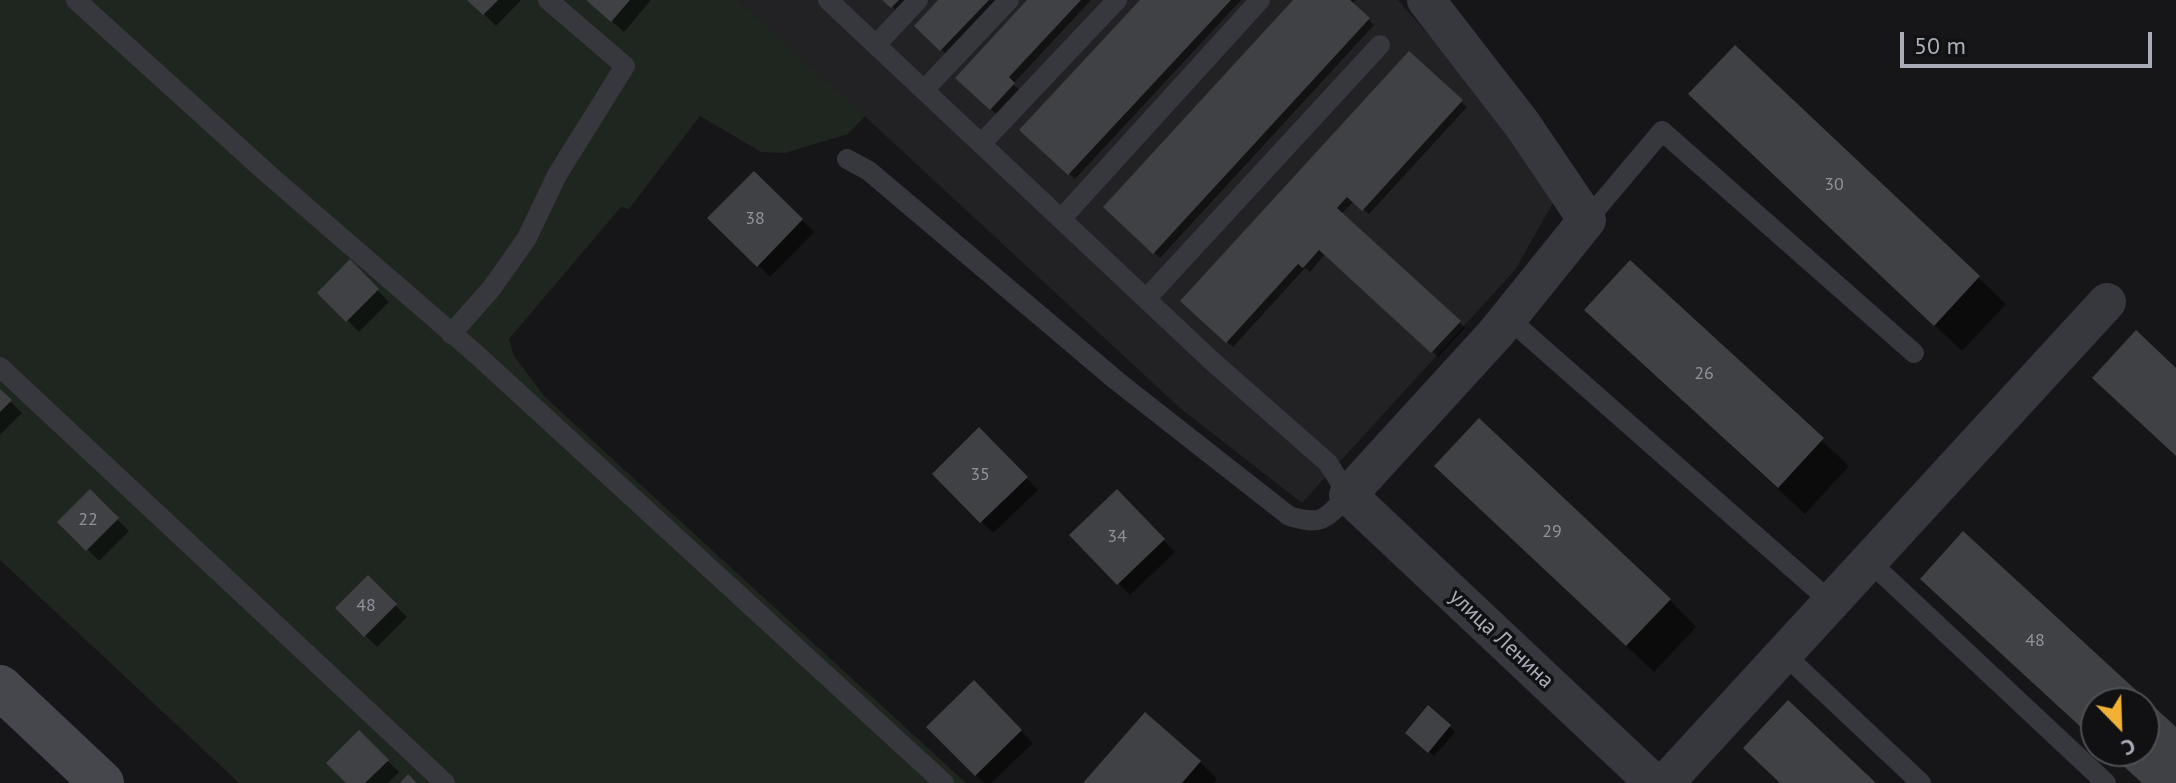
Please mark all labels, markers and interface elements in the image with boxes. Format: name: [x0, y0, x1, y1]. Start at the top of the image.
scale bar: [1904, 16, 2156, 66]
text: 50 m: [1914, 30, 1966, 61]
house number: 30: [1824, 174, 1844, 196]
house number: 38: [745, 208, 765, 230]
house number: 26: [1694, 363, 1714, 385]
house number: 35: [970, 464, 990, 486]
house number: 22: [78, 509, 98, 531]
house number: 29: [1542, 521, 1562, 543]
house number: 34: [1107, 526, 1127, 548]
street label: улица Ленина: [1443, 584, 1559, 694]
house number: 48: [356, 595, 376, 617]
house number: 48: [2025, 630, 2045, 652]
north arrow: [2080, 687, 2160, 767]
text: С: [2117, 732, 2140, 763]

